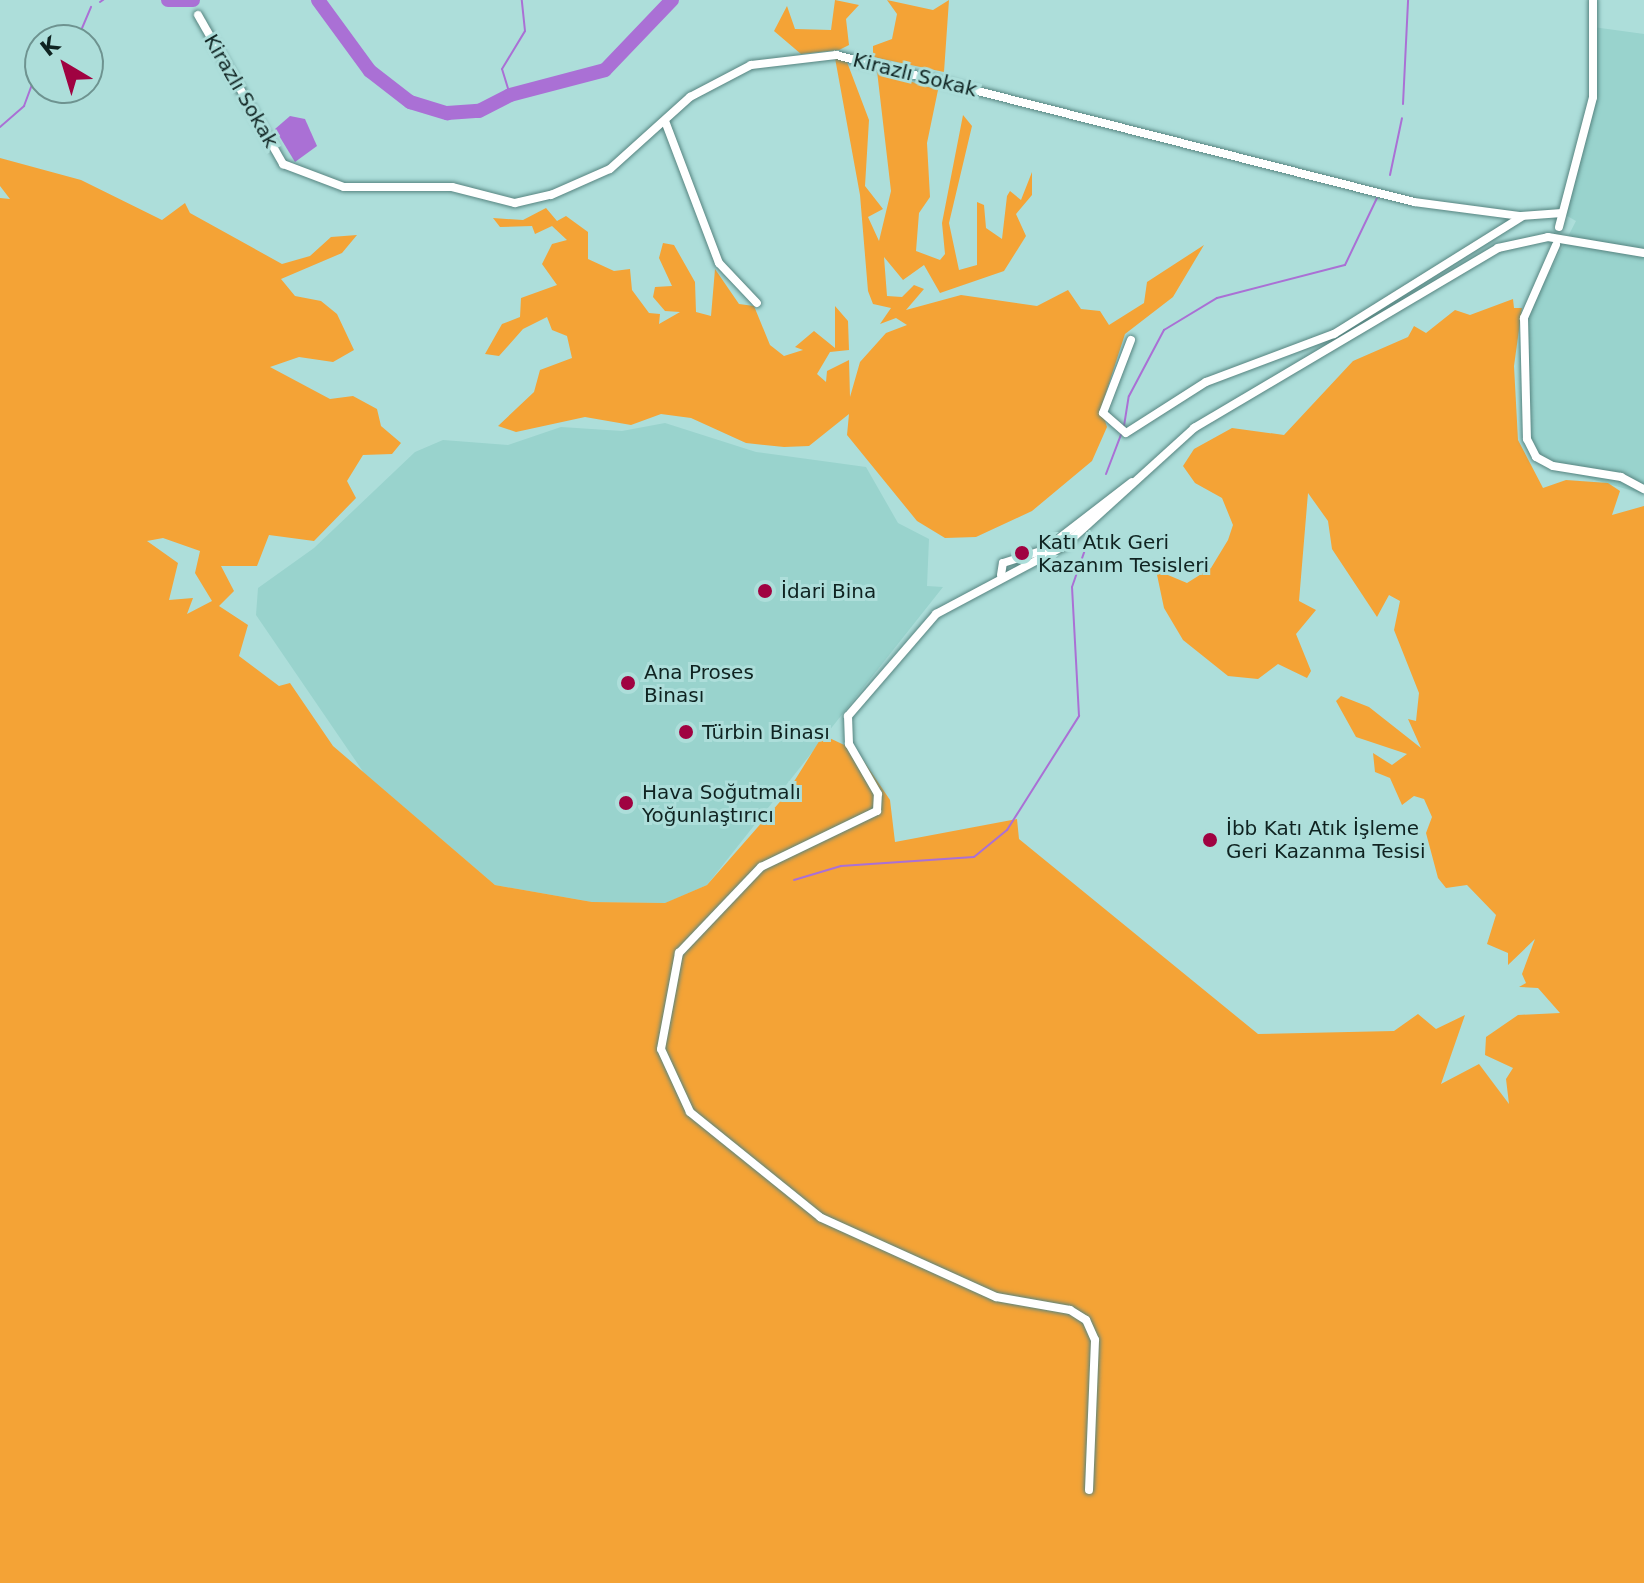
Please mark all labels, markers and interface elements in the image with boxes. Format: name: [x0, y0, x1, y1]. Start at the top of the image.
north arrow: [24, 24, 104, 104]
street label: Kirazlı Sokak: [199, 30, 283, 152]
text: K: [36, 31, 65, 61]
street label: Kirazlı Sokak: [850, 48, 980, 102]
place label: Katı Atık Geri Kazanım Tesisleri: [1038, 530, 1209, 577]
marker: Katı Atık Geri Kazanım Tesisleri: [1013, 544, 1031, 562]
place label: İdari Bina: [781, 579, 876, 603]
marker: İdari Bina: [756, 582, 774, 600]
place label: Ana Proses Binası: [644, 660, 754, 707]
marker: Ana Proses Binası: [619, 674, 637, 692]
place label: Türbin Binası: [702, 720, 830, 744]
marker: Türbin Binası: [677, 723, 695, 741]
place label: Hava Soğutmalı Yoğunlaştırıcı: [642, 780, 801, 827]
marker: Hava Soğutmalı Yoğunlaştırıcı: [617, 794, 635, 812]
place label: İbb Katı Atık İşleme Geri Kazanma Tesisi: [1226, 816, 1426, 863]
marker: İbb Katı Atık İşleme Geri Kazanma Tesisi: [1201, 831, 1219, 849]

